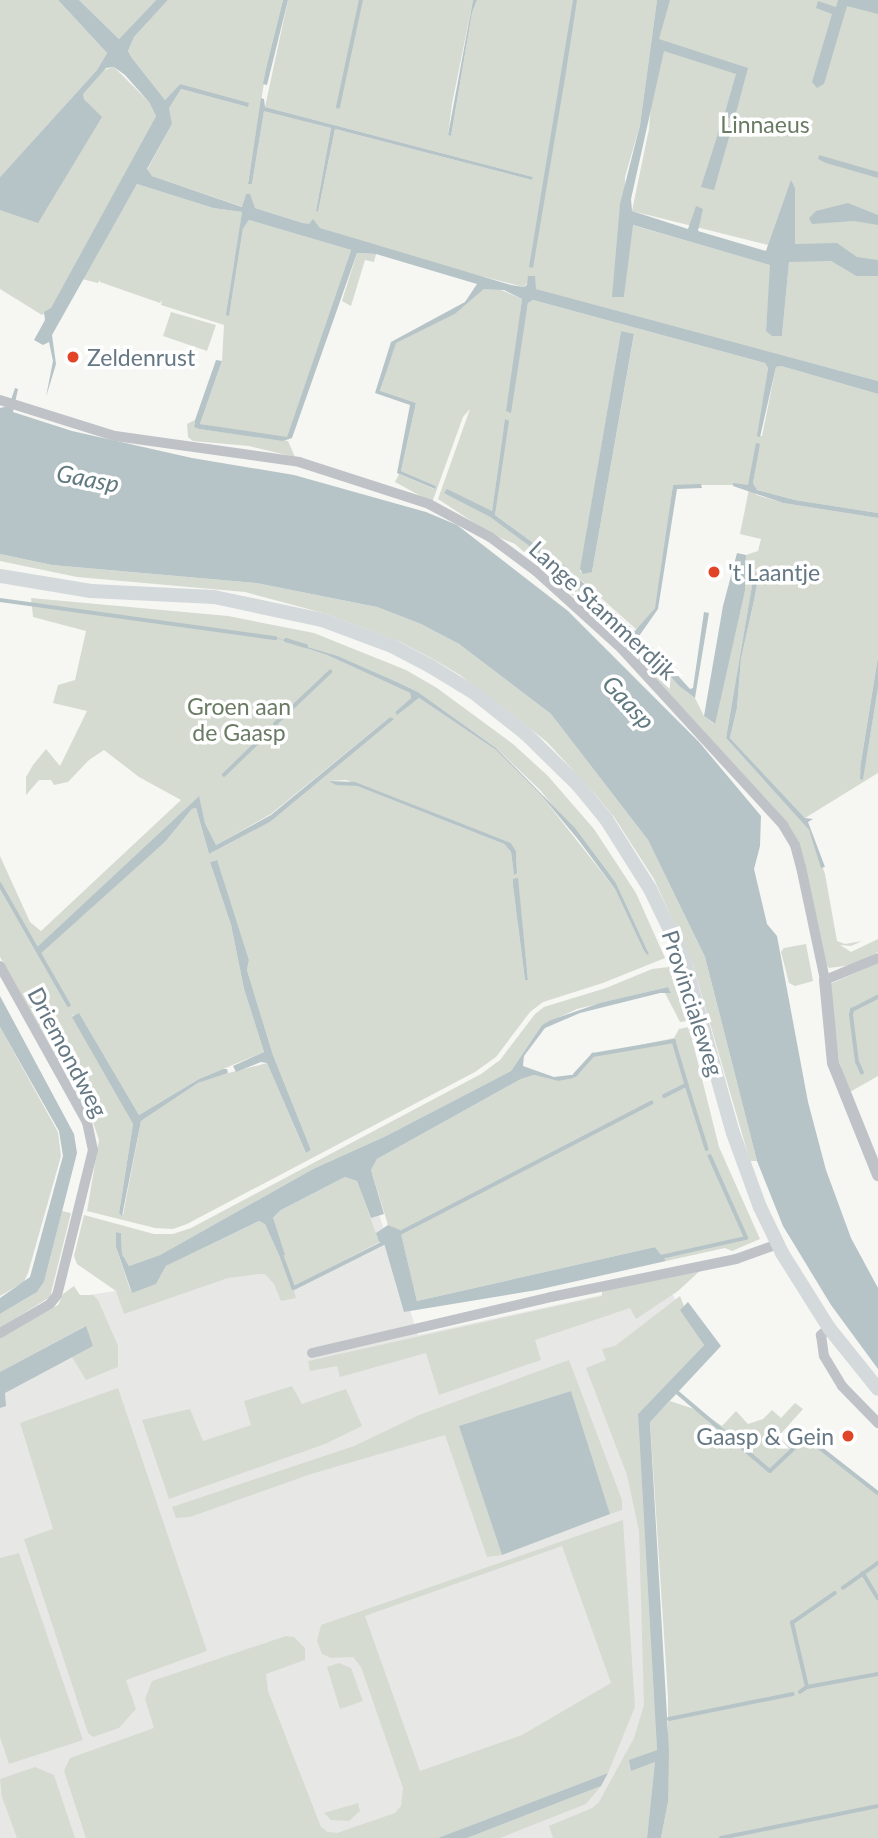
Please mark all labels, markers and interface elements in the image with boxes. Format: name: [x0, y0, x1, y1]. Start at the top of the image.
park label: Linnaeus: [720, 110, 810, 138]
place label: Zeldenrust: [87, 343, 195, 371]
marker: Zeldenrust: [65, 349, 81, 365]
water label: Gaasp: [54, 458, 122, 498]
street label: Lange Stammerdijk: [524, 535, 682, 685]
place label: 't Laantje: [728, 558, 820, 586]
marker: 't Laantje: [706, 564, 722, 580]
water label: Gaasp: [597, 669, 661, 735]
park label: Groen aan de Gaasp: [187, 692, 291, 746]
street label: Provincialeweg: [656, 927, 730, 1079]
street label: Driemondweg: [22, 982, 114, 1122]
place label: Gaasp & Gein: [696, 1422, 834, 1450]
marker: Gaasp & Gein: [840, 1428, 856, 1444]

